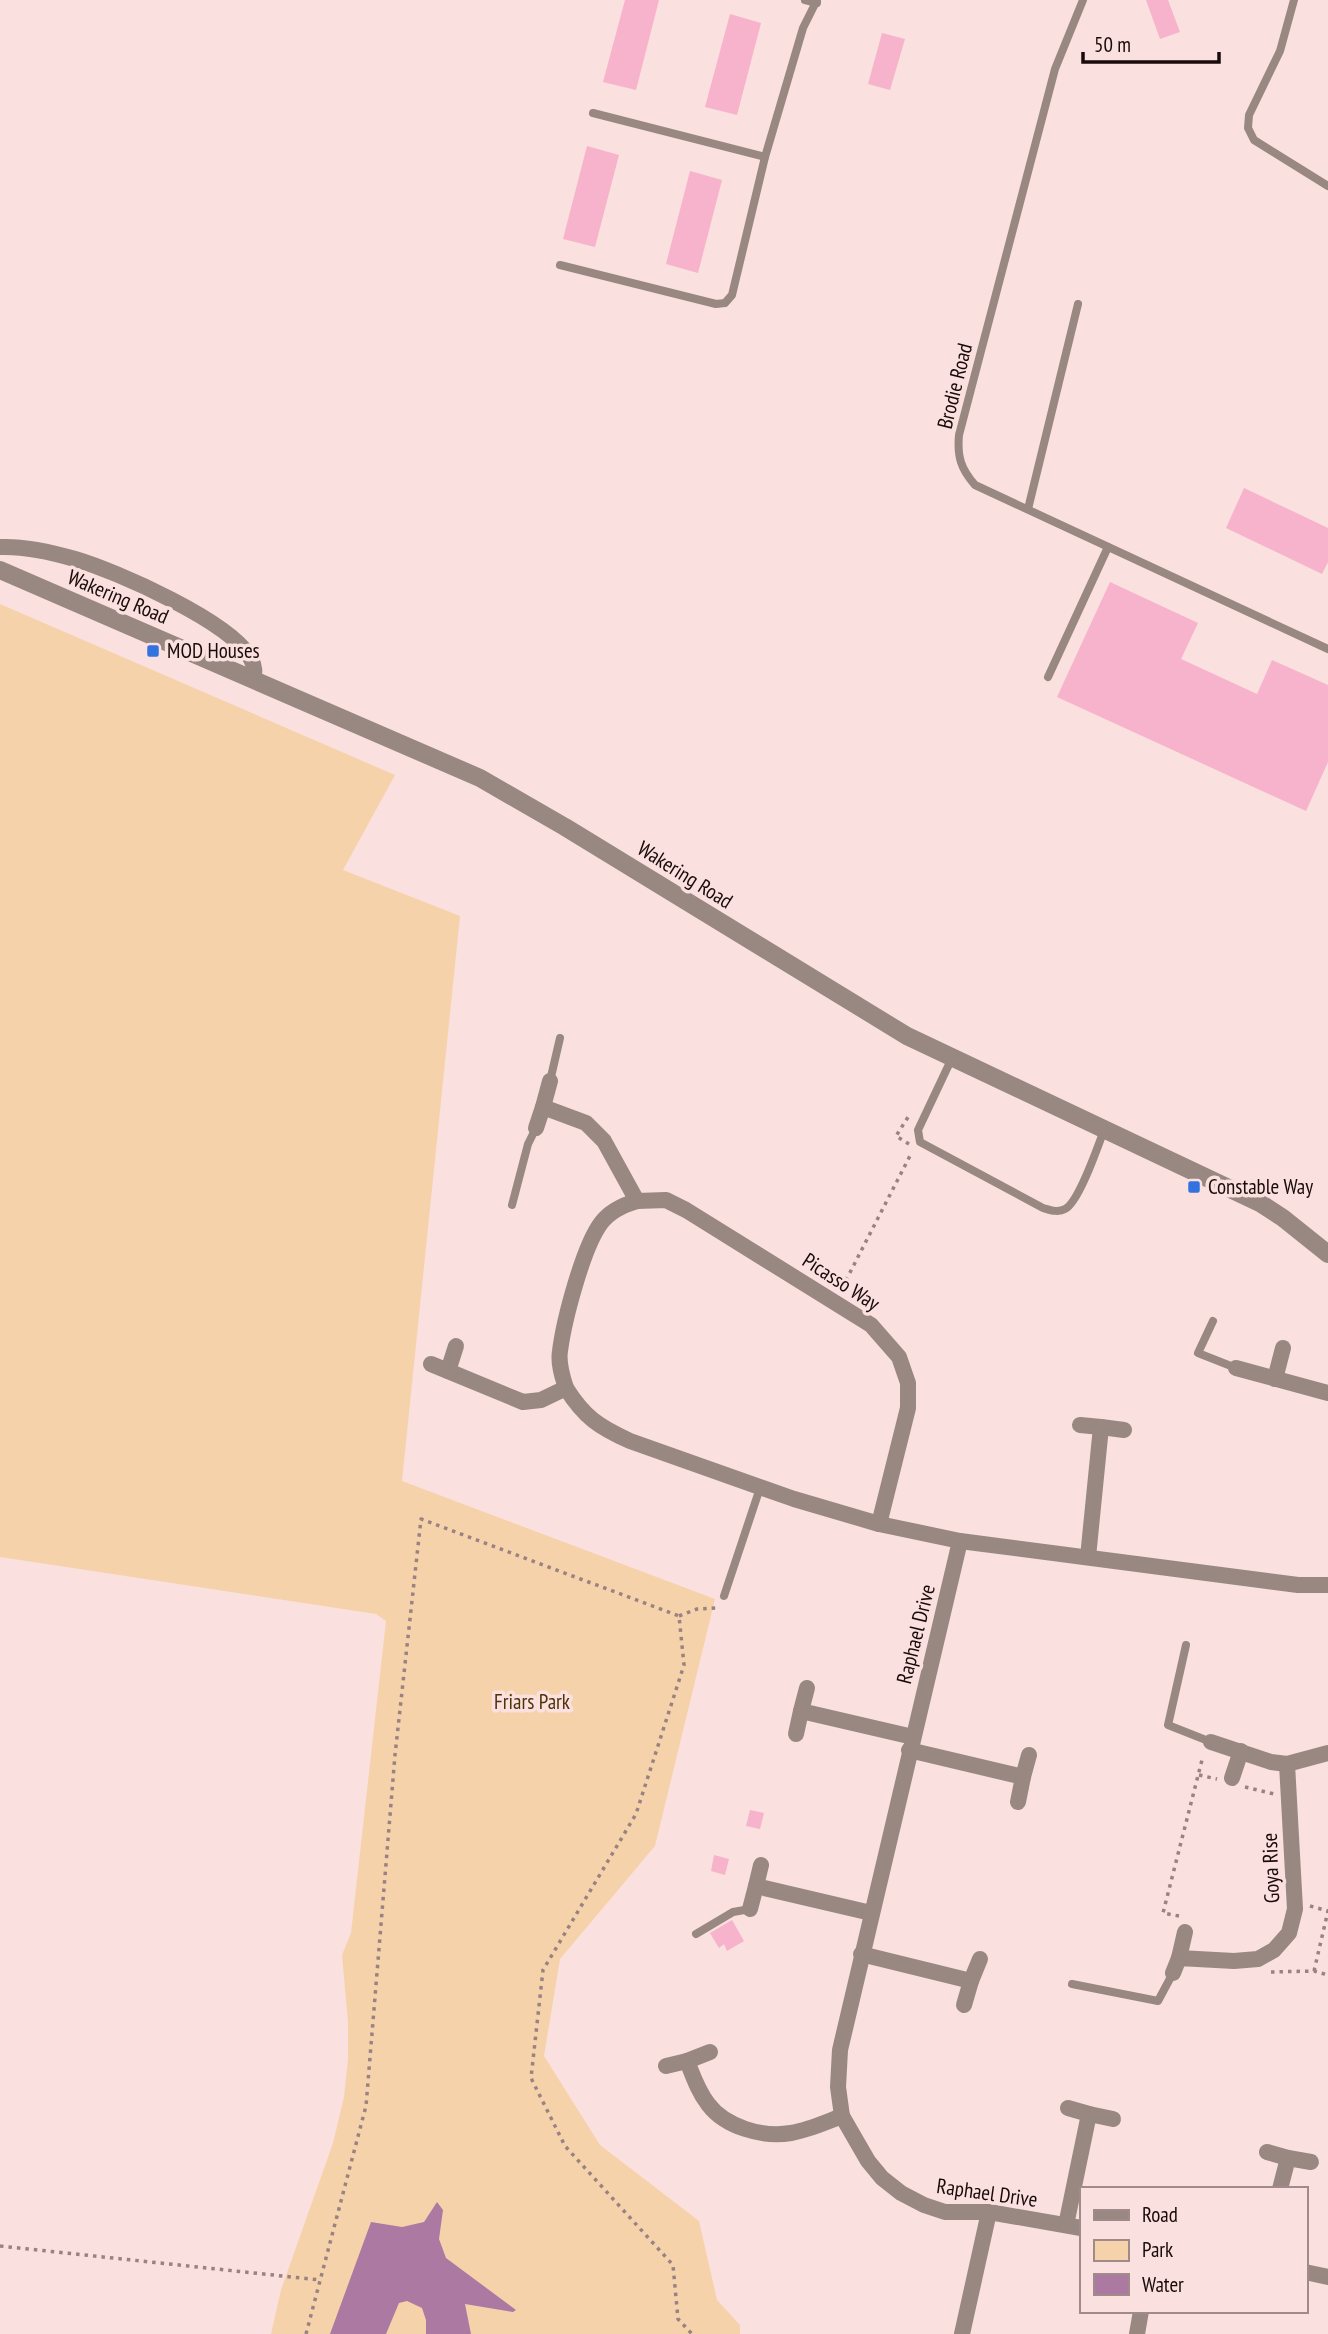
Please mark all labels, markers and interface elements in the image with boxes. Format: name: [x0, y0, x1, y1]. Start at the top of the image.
scale bar: [1083, 21, 1220, 65]
text: 50 m: [1094, 31, 1131, 58]
street label: Brodie Road: [931, 340, 978, 432]
street label: Wakering Road: [64, 563, 173, 630]
place label: MOD Houses: [167, 637, 260, 664]
marker: MOD Houses: [145, 643, 161, 659]
street label: Wakering Road: [633, 835, 738, 914]
place label: Constable Way: [1208, 1173, 1313, 1200]
marker: Constable Way: [1186, 1179, 1202, 1195]
street label: Picasso Way: [797, 1247, 885, 1317]
street label: Raphael Drive: [890, 1581, 941, 1686]
park label: Friars Park: [494, 1688, 570, 1715]
street label: Goya Rise: [1256, 1832, 1285, 1904]
street label: Raphael Drive: [935, 2172, 1039, 2213]
legend: [1080, 2187, 1307, 2313]
text: Road: [1142, 2201, 1178, 2228]
text: Park: [1142, 2236, 1173, 2263]
text: Water: [1142, 2271, 1184, 2298]

